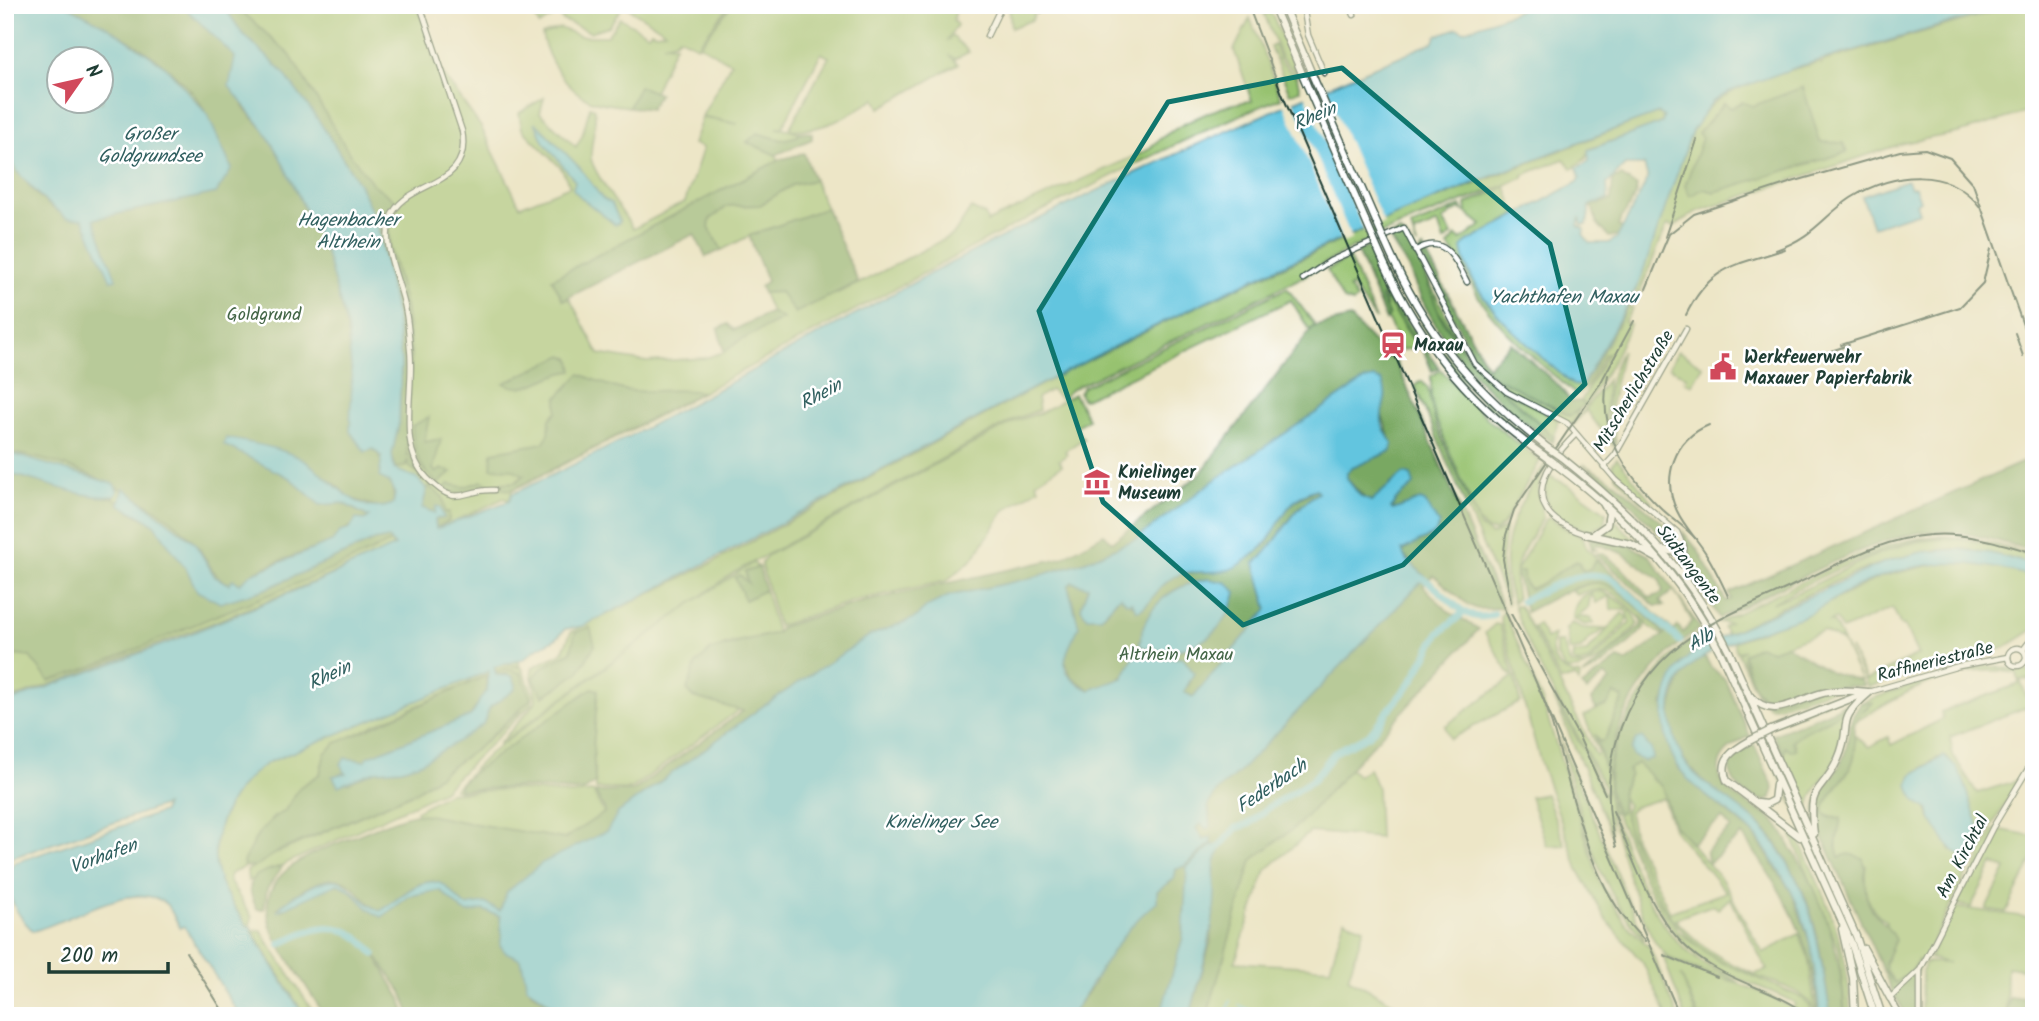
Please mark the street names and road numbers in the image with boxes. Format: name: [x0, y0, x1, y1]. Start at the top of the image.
street label: Mitscherlichstraße: [1586, 325, 1682, 459]
street label: Südtangente: [1648, 519, 1728, 611]
street label: Raffineriestraße: [1874, 634, 1997, 691]
street label: Am Kirchtal: [1929, 809, 1998, 904]

